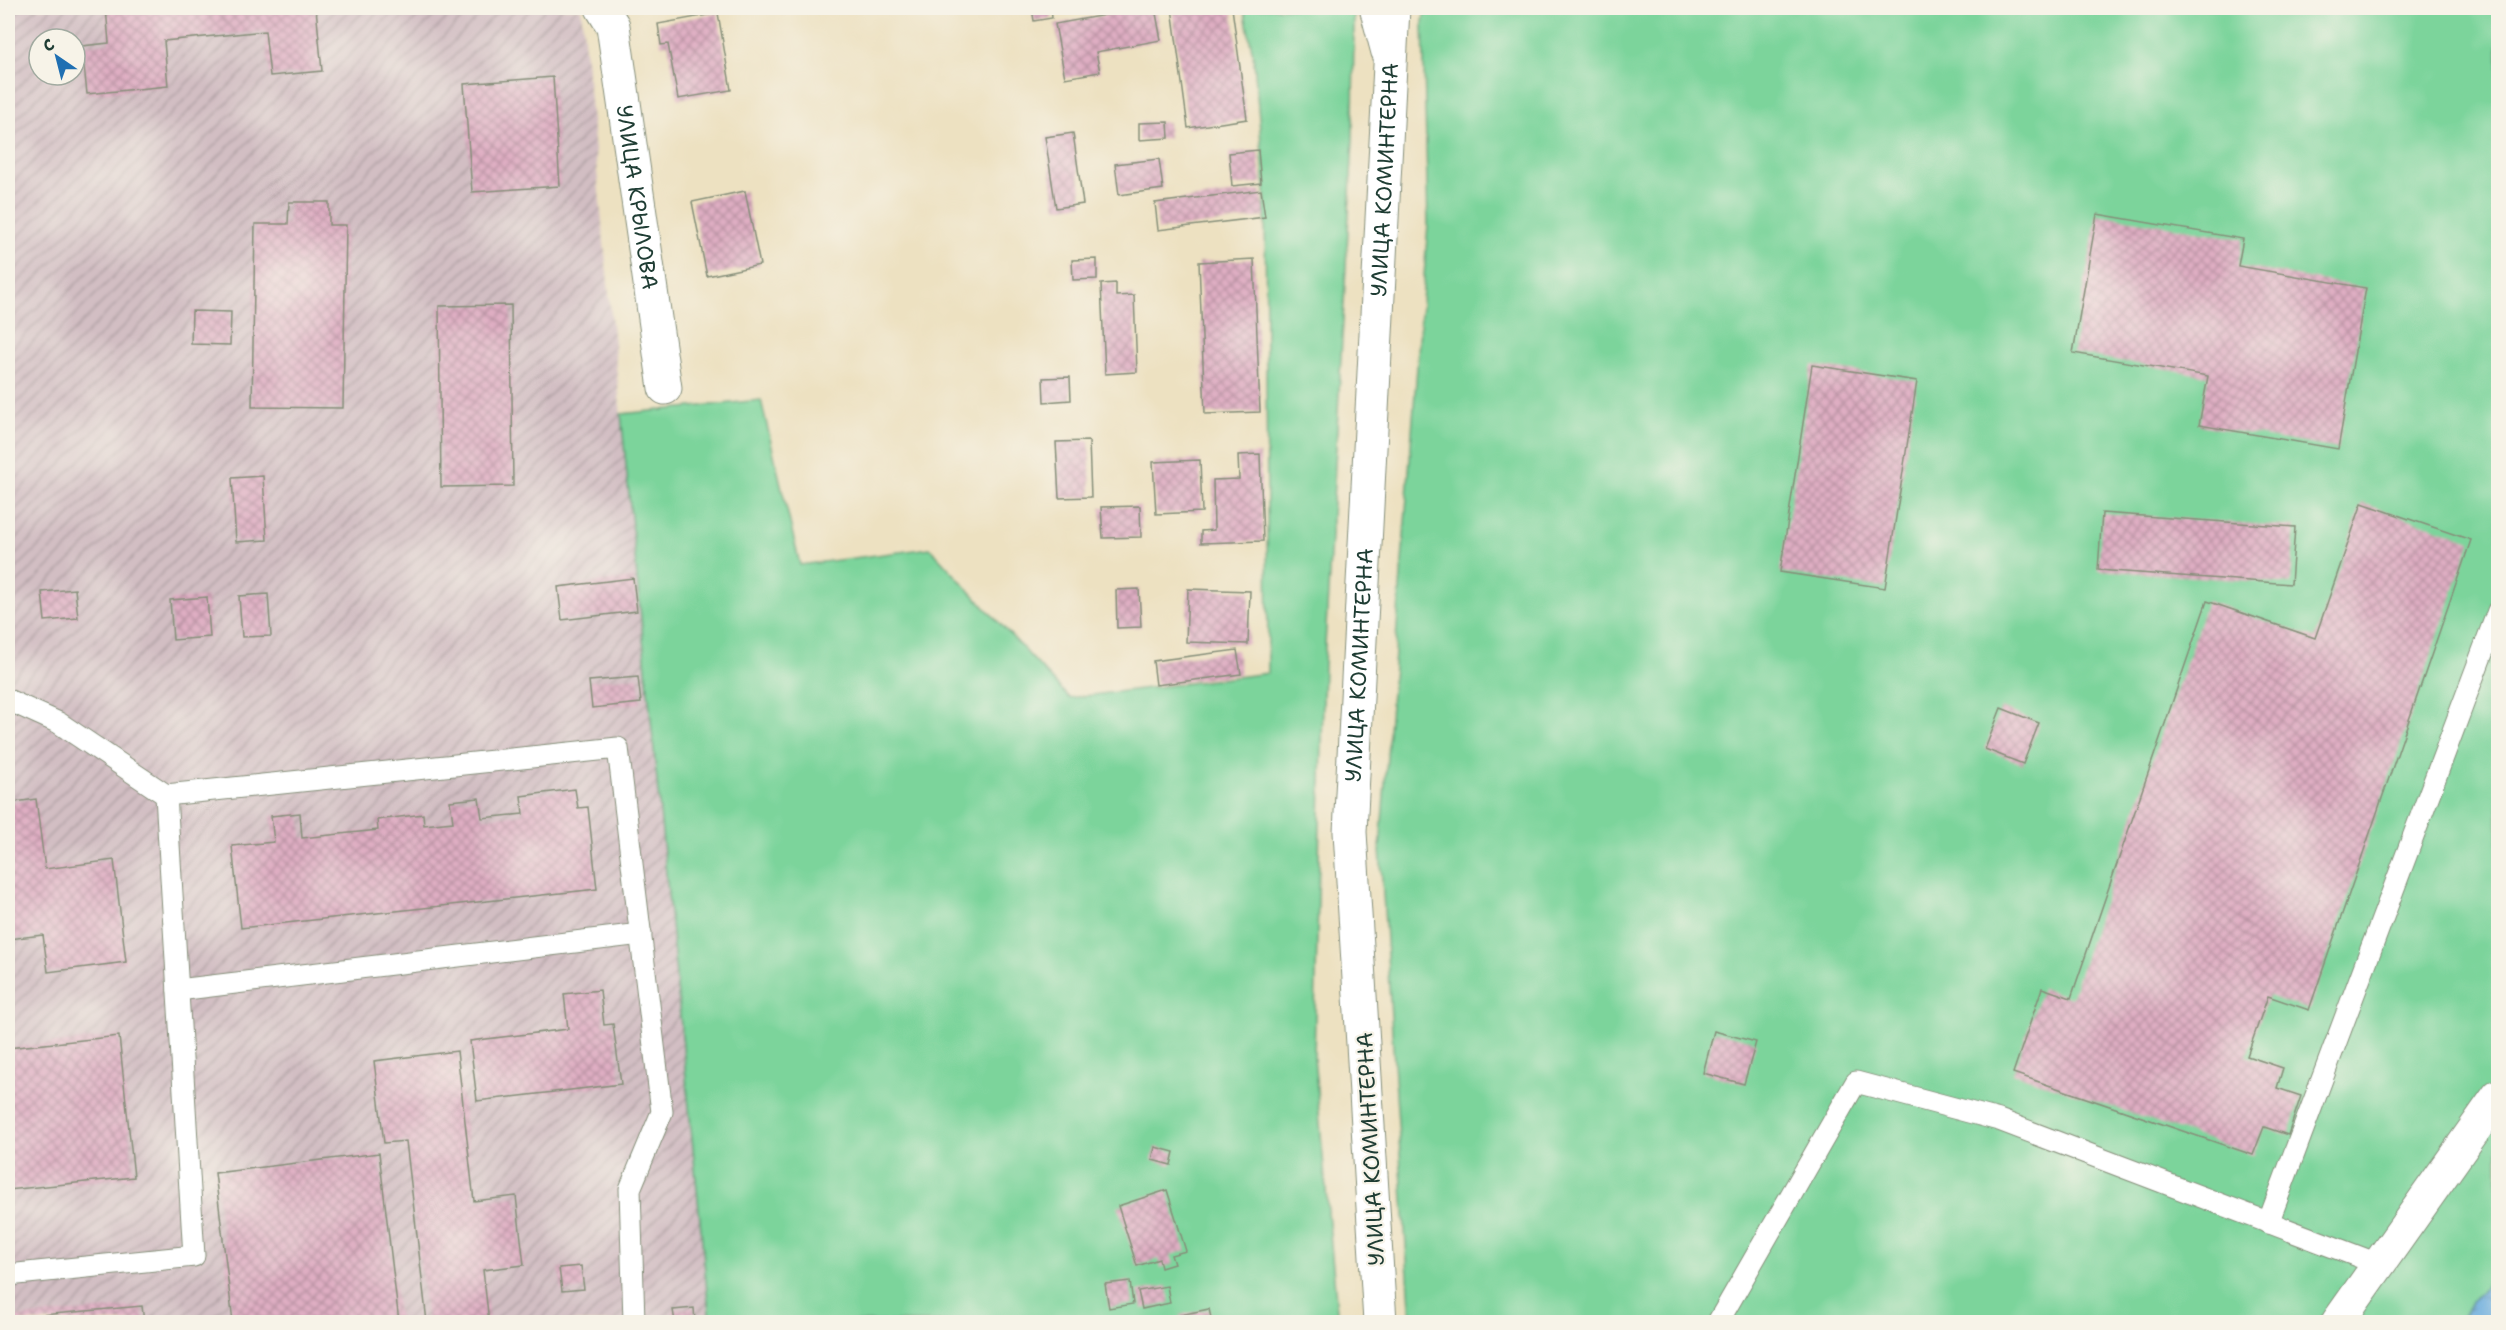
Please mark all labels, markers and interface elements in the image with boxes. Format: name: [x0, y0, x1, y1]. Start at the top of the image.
north arrow: [27, 27, 87, 87]
text: С: [39, 34, 59, 57]
street label: УЛИЦА КОМИНТЕРНА: [1364, 62, 1405, 298]
street label: УЛИЦА КРЫЛОВА: [609, 103, 665, 292]
street label: УЛИЦА КОМИНТЕРНА: [1339, 547, 1380, 783]
street label: УЛИЦА КОМИНТЕРНА: [1350, 1031, 1391, 1267]

